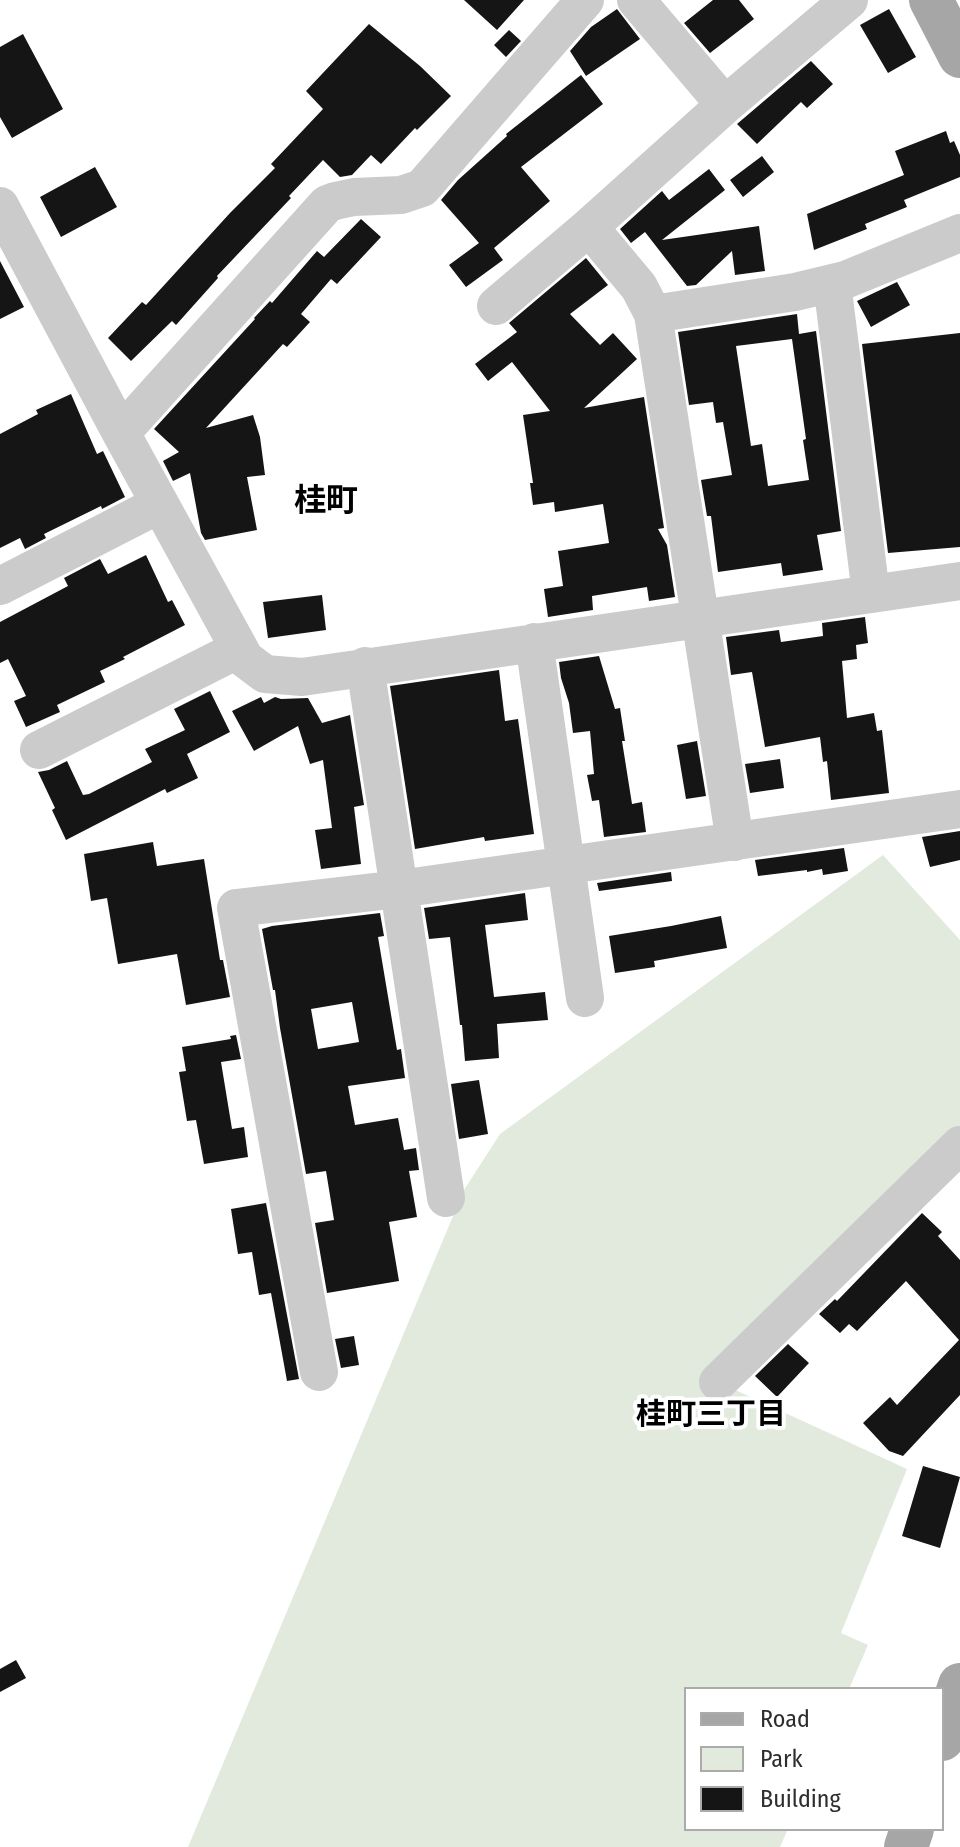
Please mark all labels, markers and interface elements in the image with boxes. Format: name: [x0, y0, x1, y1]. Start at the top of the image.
district label: 桂町: [294, 483, 358, 521]
district label: 桂町三丁目: [636, 1398, 786, 1434]
legend: [684, 1687, 944, 1831]
text: Road: [760, 1705, 810, 1733]
text: Park: [760, 1745, 803, 1773]
text: Building: [760, 1785, 841, 1813]

